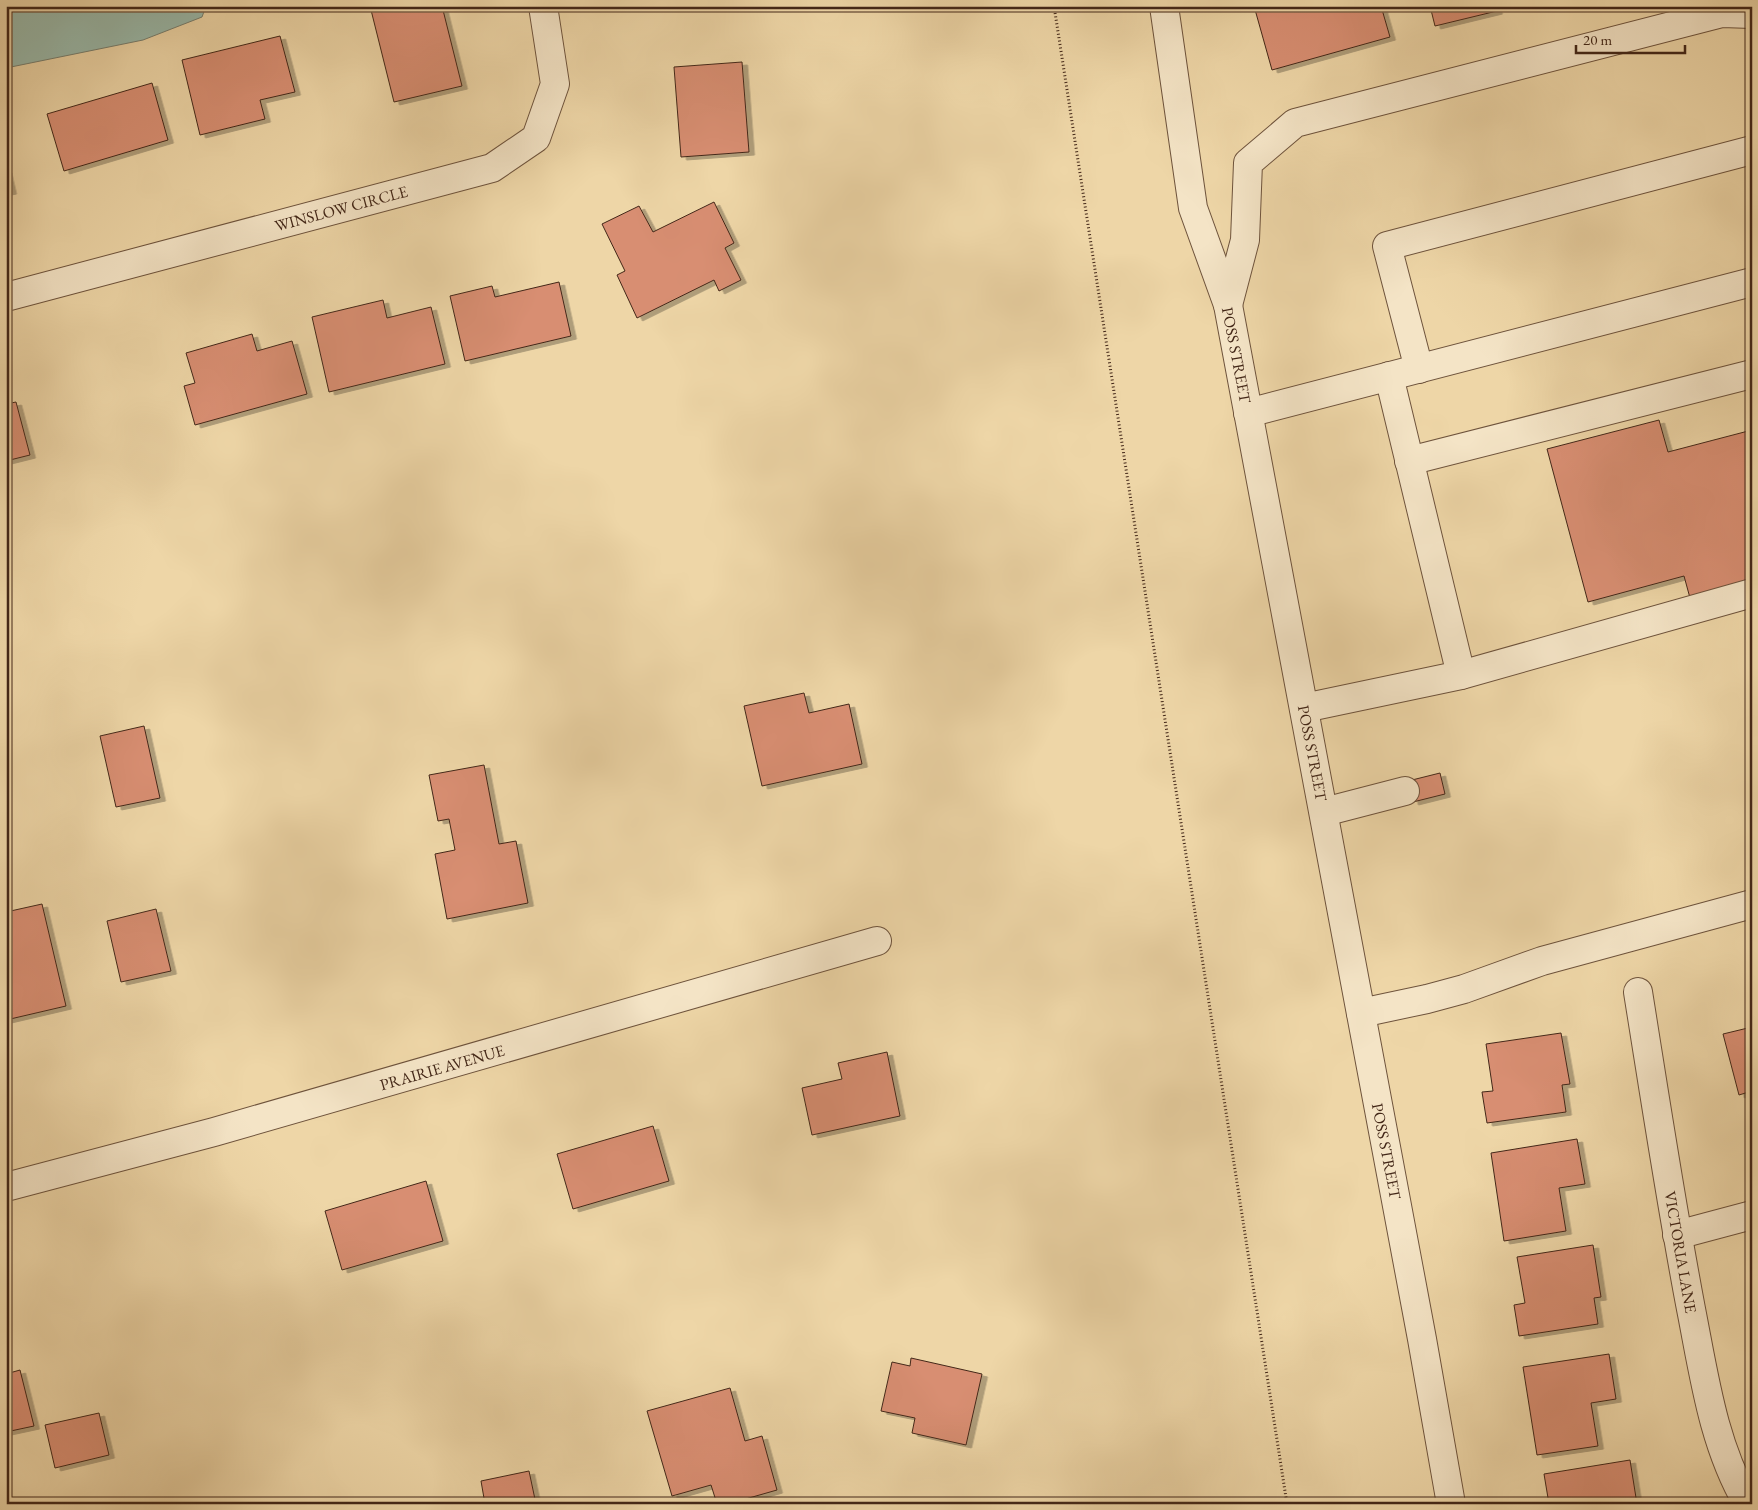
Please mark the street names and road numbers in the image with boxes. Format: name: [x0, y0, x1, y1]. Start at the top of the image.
street label: WINSLOW CIRCLE: [272, 181, 410, 236]
street label: POSS STREET: [1217, 305, 1256, 405]
street label: POSS STREET: [1293, 703, 1332, 803]
street label: PRAIRIE AVENUE: [377, 1040, 507, 1095]
street label: POSS STREET: [1367, 1101, 1406, 1201]
street label: VICTORIA LANE: [1659, 1189, 1702, 1315]

